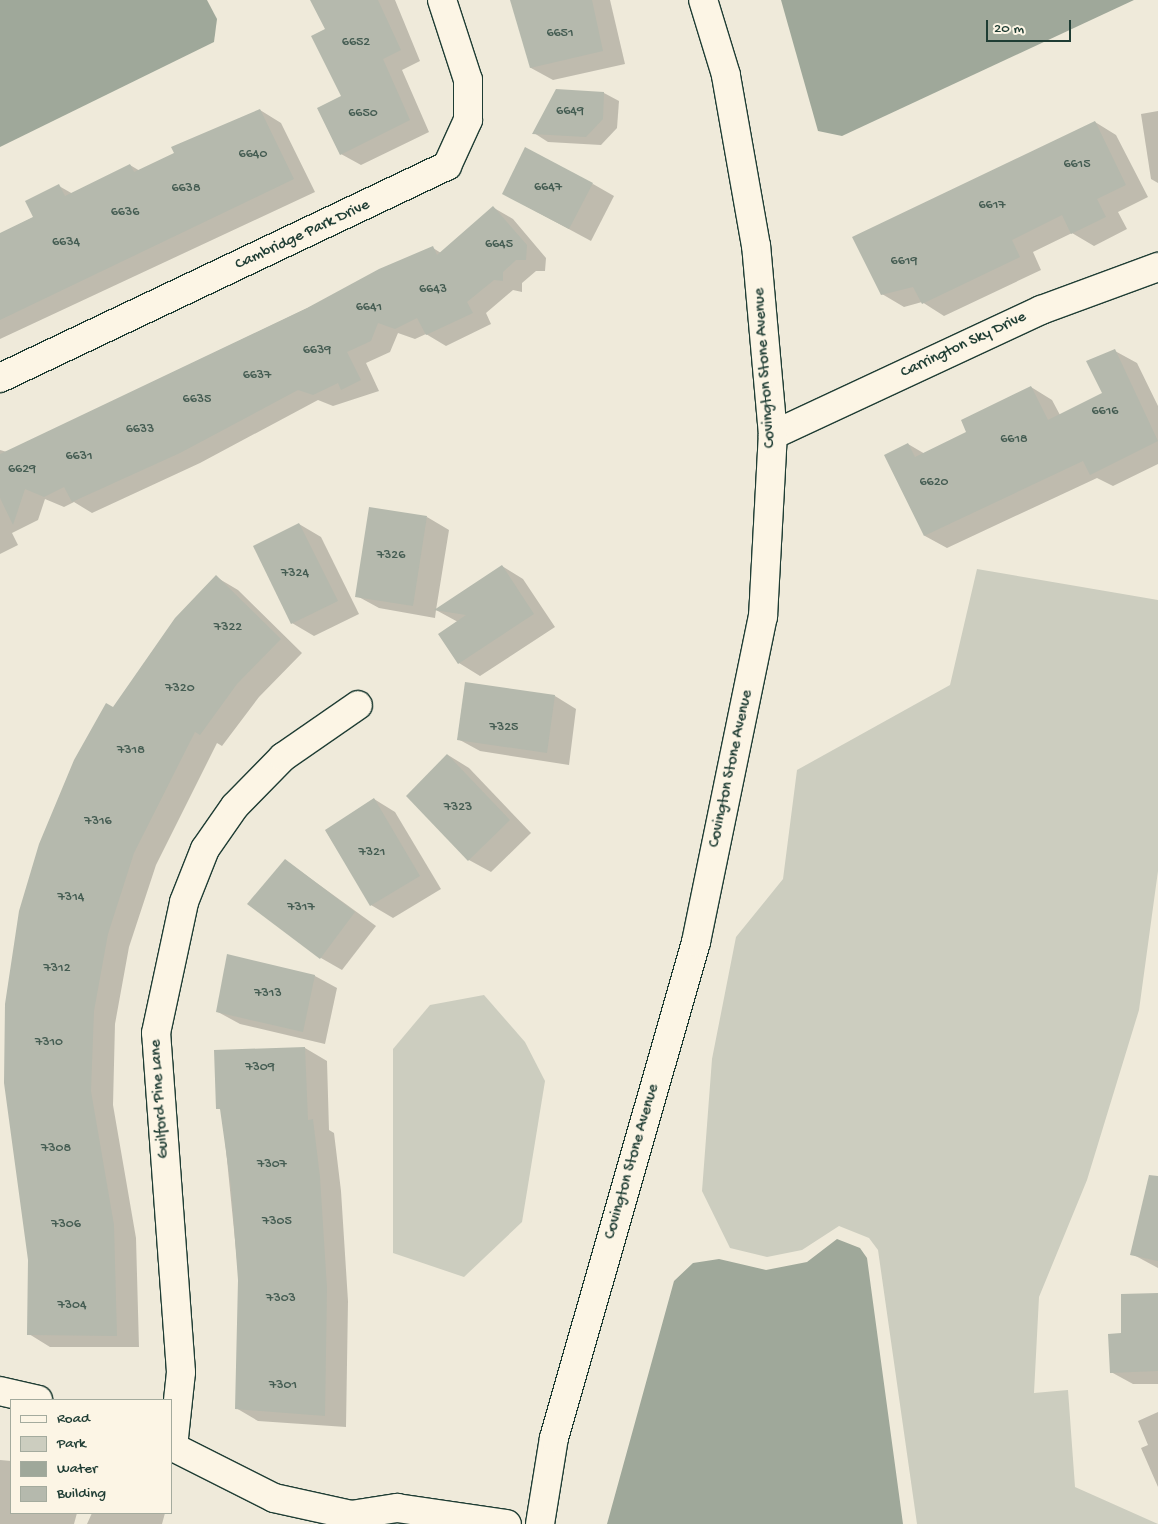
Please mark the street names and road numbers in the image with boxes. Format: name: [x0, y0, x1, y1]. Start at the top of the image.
street label: Cambridge Park Drive: [233, 196, 373, 276]
street label: Covington Stone Avenue: [751, 287, 781, 449]
street label: Carrington Sky Drive: [898, 308, 1030, 384]
street label: Covington Stone Avenue: [706, 689, 758, 849]
street label: Guilford Pine Lane: [147, 1039, 175, 1159]
street label: Covington Stone Avenue: [602, 1082, 664, 1242]

